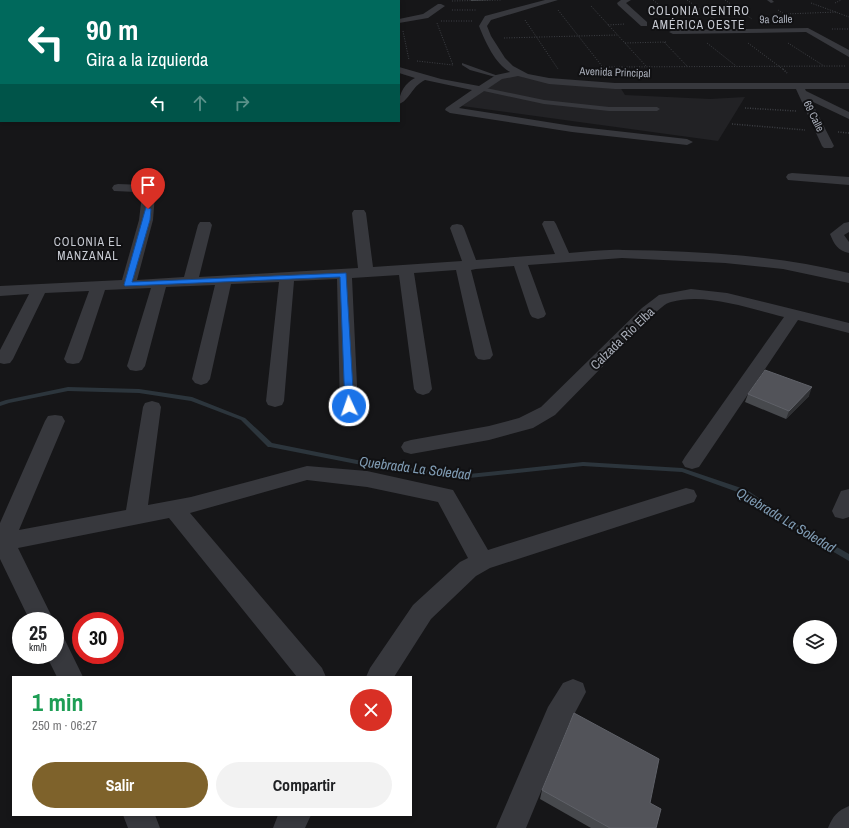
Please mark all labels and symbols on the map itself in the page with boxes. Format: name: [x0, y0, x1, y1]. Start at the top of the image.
district label: COLONIA CENTRO AMÉRICA OESTE: [648, 3, 750, 33]
street label: 9a Calle: [759, 12, 793, 26]
street label: Avenida Principal: [578, 64, 651, 80]
street label: 69 Calle: [800, 98, 828, 134]
pin: [131, 168, 165, 209]
district label: COLONIA EL MANZANAL: [54, 234, 122, 264]
street label: Calzada Río Elba: [587, 303, 658, 373]
position arrow: [328, 385, 370, 427]
water label: Quebrada La Soledad: [358, 452, 472, 484]
water label: Quebrada La Soledad: [733, 483, 839, 557]
speed limit sign: 30: [72, 612, 124, 664]

